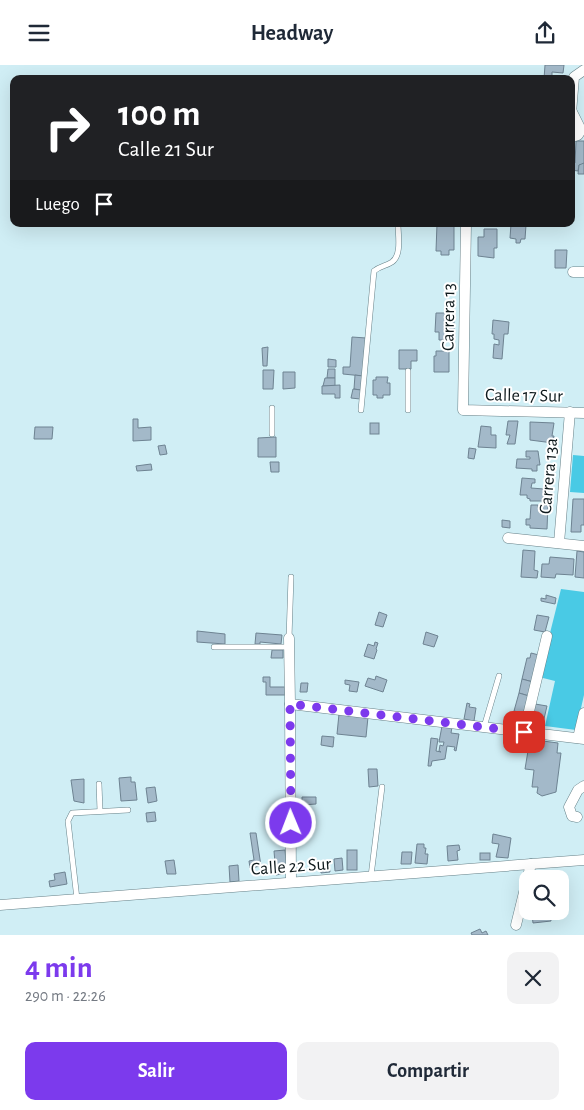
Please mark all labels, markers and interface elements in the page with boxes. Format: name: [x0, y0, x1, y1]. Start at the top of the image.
icon: menu: [25, 19, 53, 47]
icon: share: [531, 19, 559, 47]
text: Headway: [251, 22, 333, 44]
icon: right: [35, 95, 100, 160]
text: 100 m: [118, 97, 201, 132]
text: Calle 21 Sur: [118, 138, 214, 160]
icon: arrive: [90, 190, 118, 218]
text: Luego: [35, 195, 80, 214]
street label: Carrera 13: [439, 283, 459, 351]
street label: Calle 17 Sur: [485, 386, 563, 406]
street label: Carrera 13a: [537, 437, 561, 515]
pin: [503, 711, 545, 753]
icon: arrive: [510, 718, 538, 746]
position arrow: [264, 796, 316, 848]
street label: Calle 22 Sur: [250, 855, 332, 879]
map controls: [519, 870, 569, 920]
button: search: [519, 870, 569, 920]
button: close: [507, 952, 559, 1004]
text: 4 min: [25, 953, 93, 983]
text: 290 m · 22:26: [25, 988, 106, 1004]
button: Salir: [25, 1042, 287, 1100]
button: Compartir: [297, 1042, 559, 1100]

